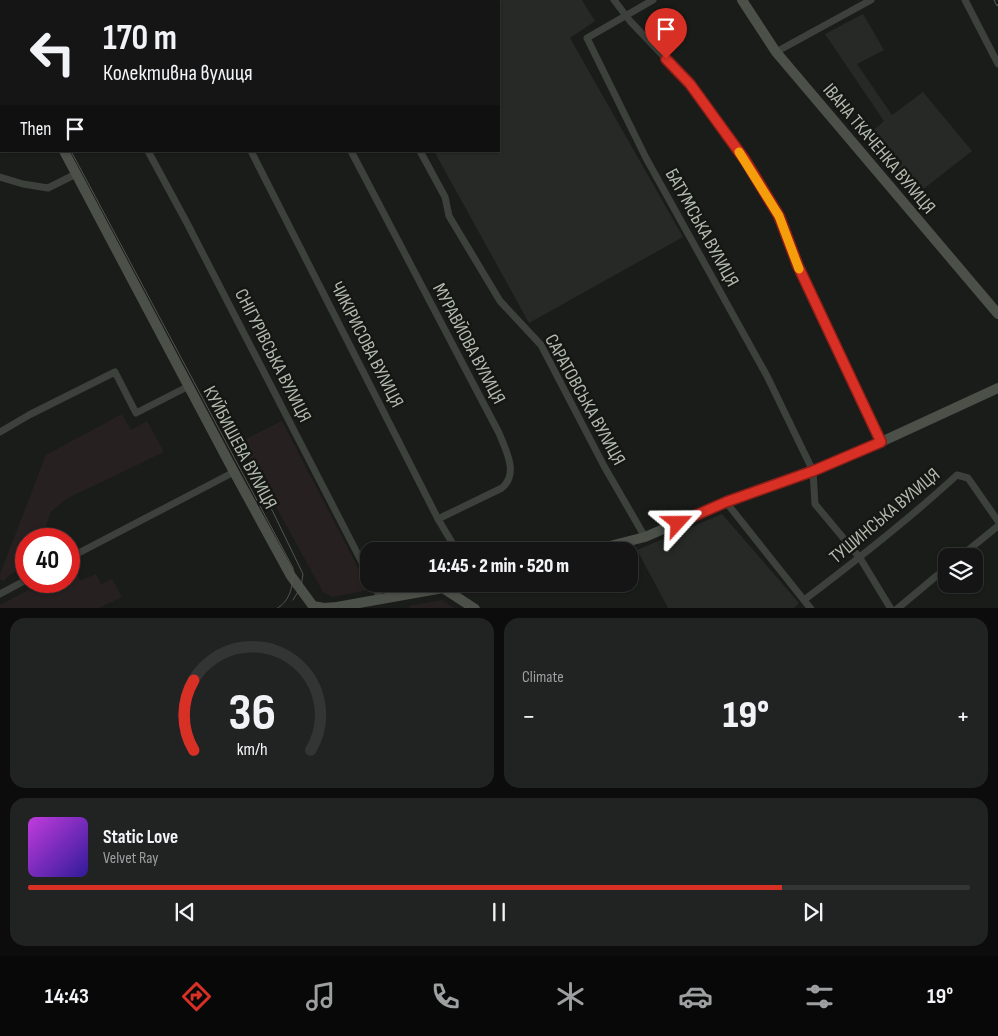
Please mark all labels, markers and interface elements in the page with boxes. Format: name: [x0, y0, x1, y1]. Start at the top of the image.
pin: [645, 8, 687, 59]
icon: arrive: [652, 15, 680, 43]
text: 170 m: [103, 17, 177, 60]
icon: left: [20, 20, 85, 85]
text: Колективна вулиця: [103, 60, 253, 87]
street label: ІВАНА ТКАЧЕНКА ВУЛИЦЯ: [818, 79, 940, 219]
icon: arrive: [61, 115, 89, 143]
text: Then: [20, 118, 51, 141]
street label: БАТУМСЬКА ВУЛИЦЯ: [660, 165, 744, 291]
street label: ЧИКІРИСОВА ВУЛИЦЯ: [325, 278, 408, 412]
street label: МУРАВЙОВА ВУЛИЦЯ: [427, 279, 510, 408]
street label: СНІГУРІВСЬКА ВУЛИЦЯ: [229, 285, 316, 426]
street label: САРАТОВСЬКА ВУЛИЦЯ: [539, 330, 630, 469]
street label: КУЙБИШЕВА ВУЛИЦЯ: [198, 382, 282, 513]
street label: ТУШИНСЬКА ВУЛИЦЯ: [825, 463, 945, 569]
position arrow: [651, 496, 703, 548]
speed limit sign: 40: [15, 528, 80, 593]
map controls: [938, 548, 983, 593]
button: layers: [938, 548, 983, 593]
text: 14:45 · 2 min · 520 m: [429, 555, 569, 578]
text: Climate: [522, 668, 564, 687]
text: 36: [228, 682, 276, 745]
text: 19°: [723, 693, 769, 738]
text: −: [522, 700, 536, 733]
text: +: [956, 700, 970, 733]
text: km/h: [237, 739, 267, 760]
text: Static Love: [103, 826, 178, 849]
text: Velvet Ray: [103, 849, 158, 868]
icon: previous: [171, 898, 199, 926]
icon: pause: [485, 898, 513, 926]
icon: next: [799, 898, 827, 926]
icon: directions: [179, 979, 214, 1014]
icon: music: [303, 979, 338, 1014]
icon: phone: [428, 979, 463, 1014]
icon: climate: [553, 979, 588, 1014]
icon: car: [678, 979, 713, 1014]
icon: filters: [802, 979, 837, 1014]
text: 14:43: [45, 983, 89, 1010]
text: 19°: [927, 983, 953, 1010]

